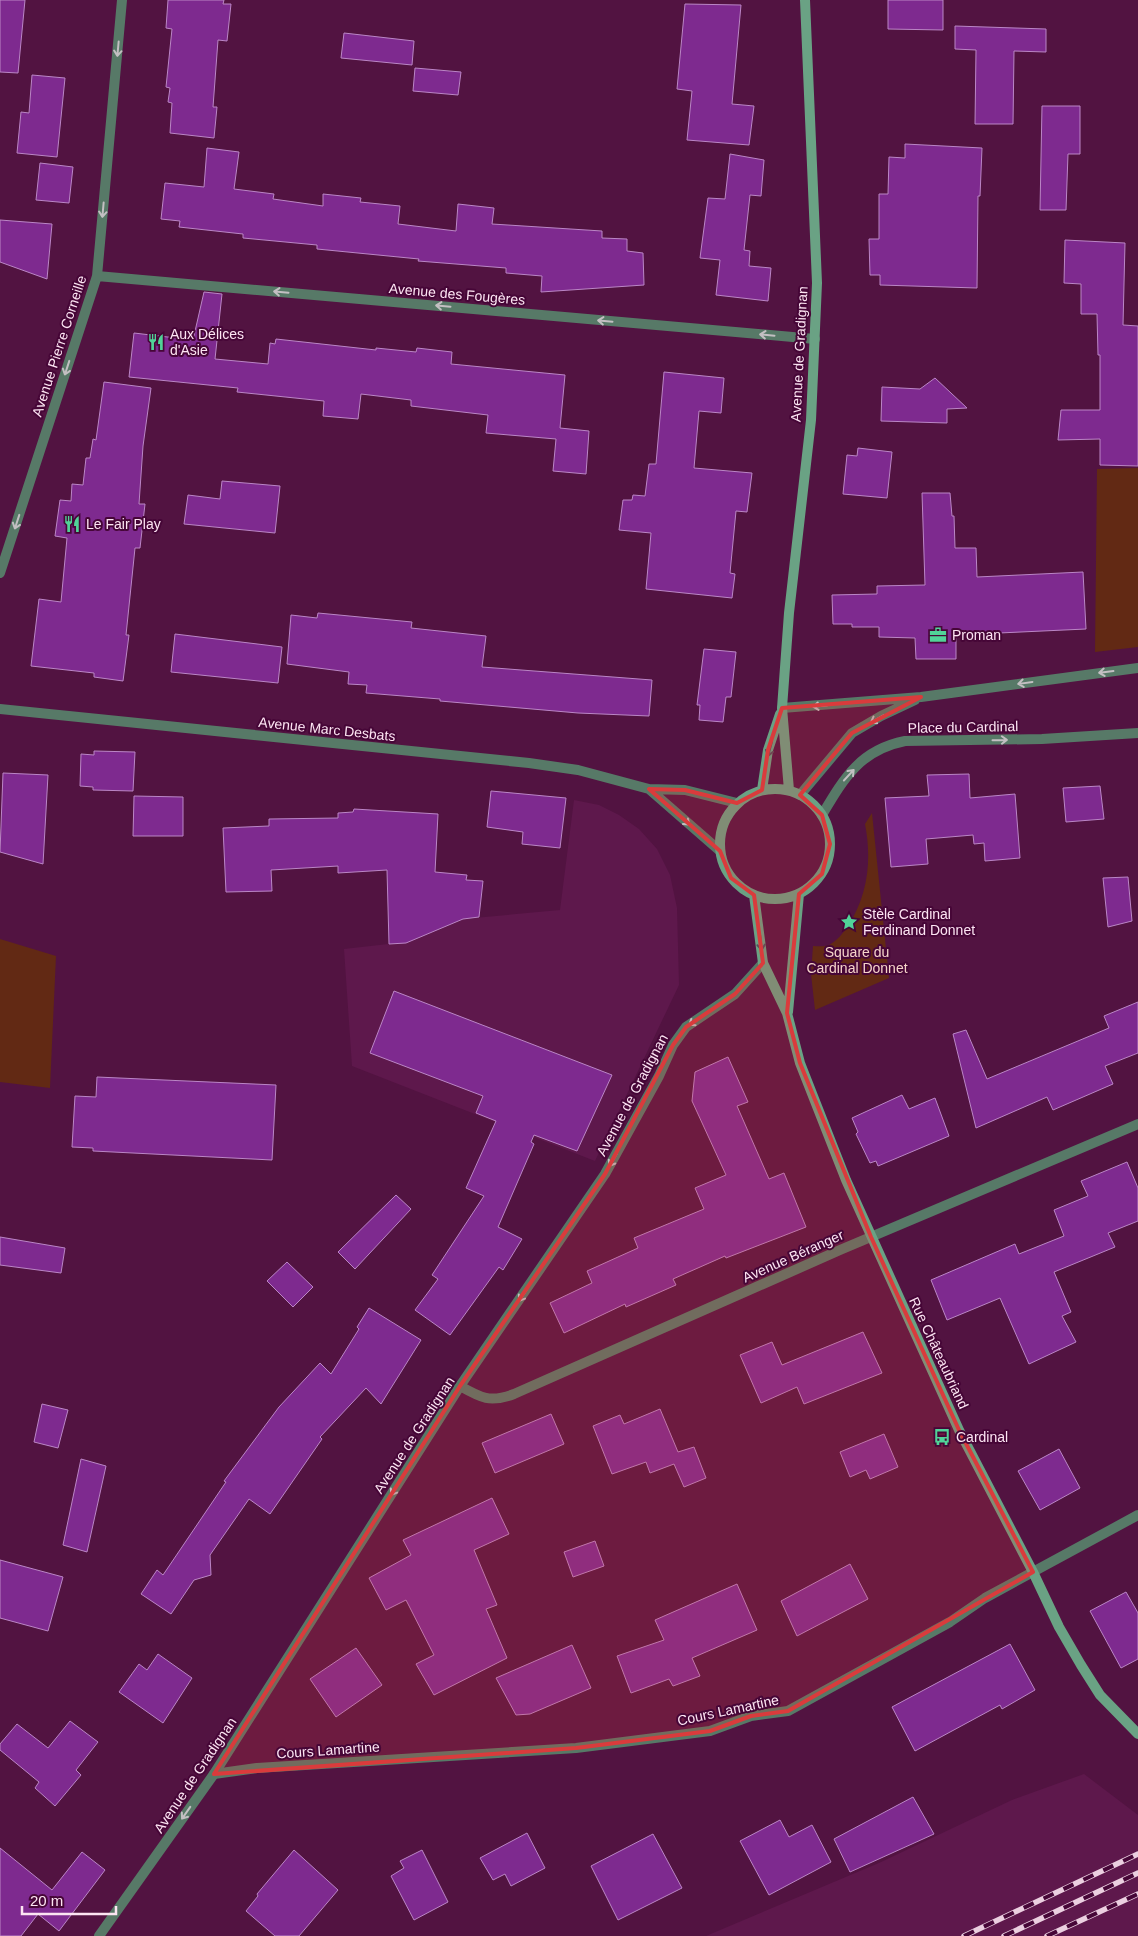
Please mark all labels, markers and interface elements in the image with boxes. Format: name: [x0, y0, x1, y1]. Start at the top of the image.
one-way arrow: [113, 40, 122, 56]
one-way arrow: [98, 202, 108, 218]
street label: Avenue Pierre Corneille: [29, 273, 89, 419]
street label: Avenue des Fougères: [388, 280, 526, 308]
street label: Avenue de Gradignan: [787, 286, 811, 422]
one-way arrow: [273, 287, 289, 297]
one-way arrow: [435, 302, 451, 311]
one-way arrow: [597, 316, 613, 325]
place label: Aux Délices d'Asie: [170, 326, 244, 358]
one-way arrow: [759, 330, 775, 340]
restaurant icon: Aux Délices d'Asie: [146, 332, 166, 352]
one-way arrow: [62, 360, 71, 375]
one-way arrow: [11, 514, 21, 530]
restaurant icon: Le Fair Play: [62, 514, 82, 534]
place label: Le Fair Play: [86, 516, 161, 532]
office icon: Proman: [928, 625, 948, 645]
place label: Proman: [952, 627, 1001, 643]
one-way arrow: [1098, 667, 1114, 677]
one-way arrow: [1018, 678, 1034, 688]
one-way arrow: [812, 701, 828, 711]
street label: Avenue Marc Desbats: [258, 714, 396, 744]
one-way arrow: [871, 714, 885, 724]
street label: Place du Cardinal: [908, 718, 1018, 736]
one-way arrow: [992, 735, 1008, 745]
one-way arrow: [764, 740, 774, 756]
one-way arrow: [843, 768, 855, 781]
one-way arrow: [678, 815, 691, 826]
place label: Stèle Cardinal Ferdinand Donnet: [863, 906, 975, 938]
place icon: Stèle Cardinal Ferdinand Donnet: [839, 912, 859, 932]
one-way arrow: [756, 935, 766, 951]
park label: Square du Cardinal Donnet: [806, 944, 908, 976]
one-way arrow: [688, 1016, 702, 1026]
street label: Avenue de Gradignan: [593, 1031, 671, 1159]
one-way arrow: [608, 1152, 618, 1167]
street label: Avenue Béranger: [740, 1226, 846, 1285]
one-way arrow: [518, 1288, 528, 1302]
street label: Rue Châteaubriand: [906, 1295, 972, 1411]
street label: Avenue de Gradignan: [370, 1374, 458, 1496]
bus stop icon: Cardinal: [932, 1427, 952, 1447]
place label: Cardinal: [956, 1429, 1008, 1445]
one-way arrow: [390, 1482, 400, 1496]
street label: Cours Lamartine: [676, 1691, 780, 1729]
street label: Avenue de Gradignan: [150, 1714, 240, 1836]
street label: Cours Lamartine: [276, 1738, 380, 1762]
one-way arrow: [181, 1806, 191, 1820]
scale bar: [22, 1884, 116, 1916]
text: 20 m: [30, 1892, 63, 1909]

